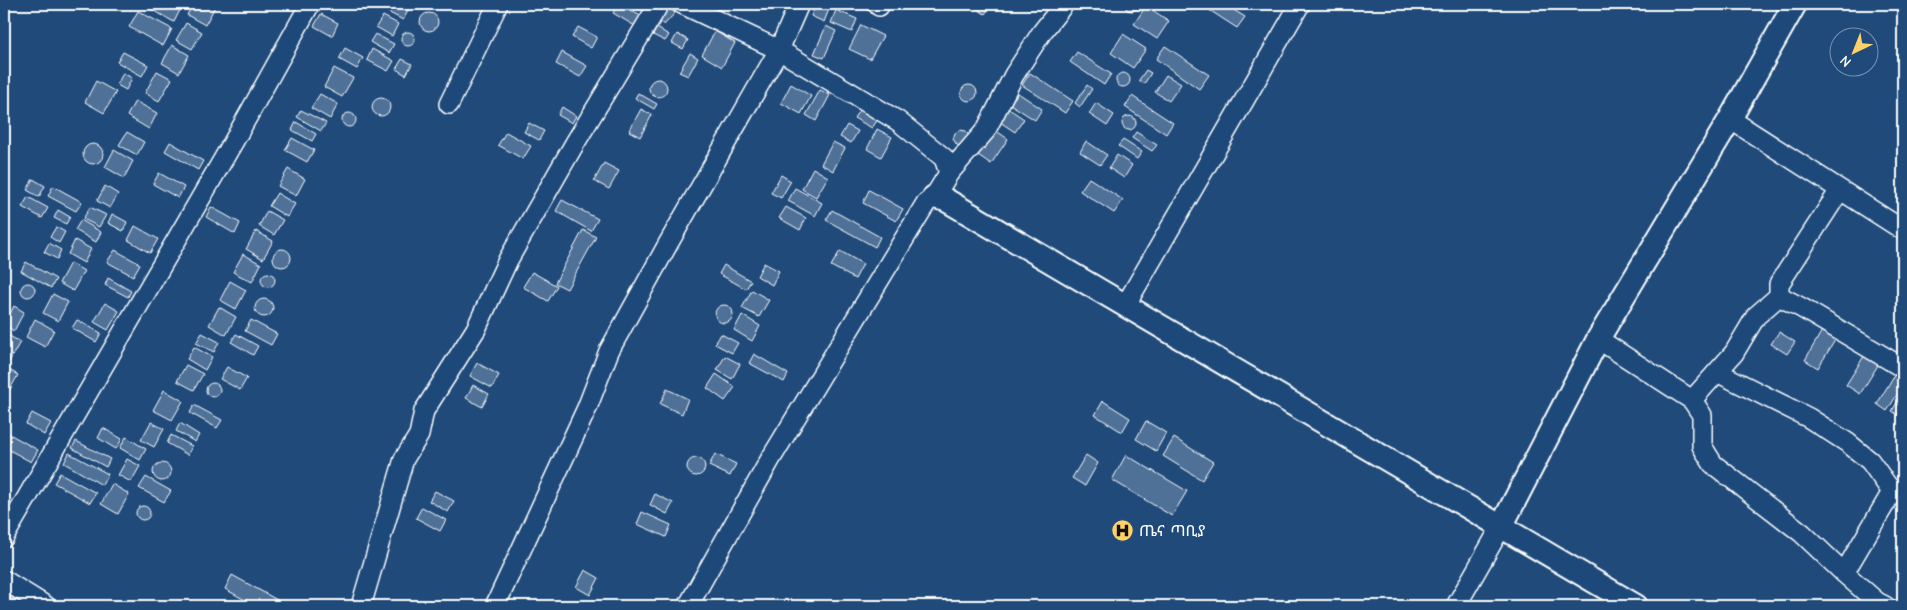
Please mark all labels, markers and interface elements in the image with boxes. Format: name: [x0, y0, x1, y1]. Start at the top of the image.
north arrow: [1830, 28, 1880, 78]
text: N: [1836, 52, 1855, 70]
hospital icon: ጤና ጣቢያ: [1111, 519, 1135, 543]
place label: ጤና ጣቢያ: [1139, 522, 1206, 540]

